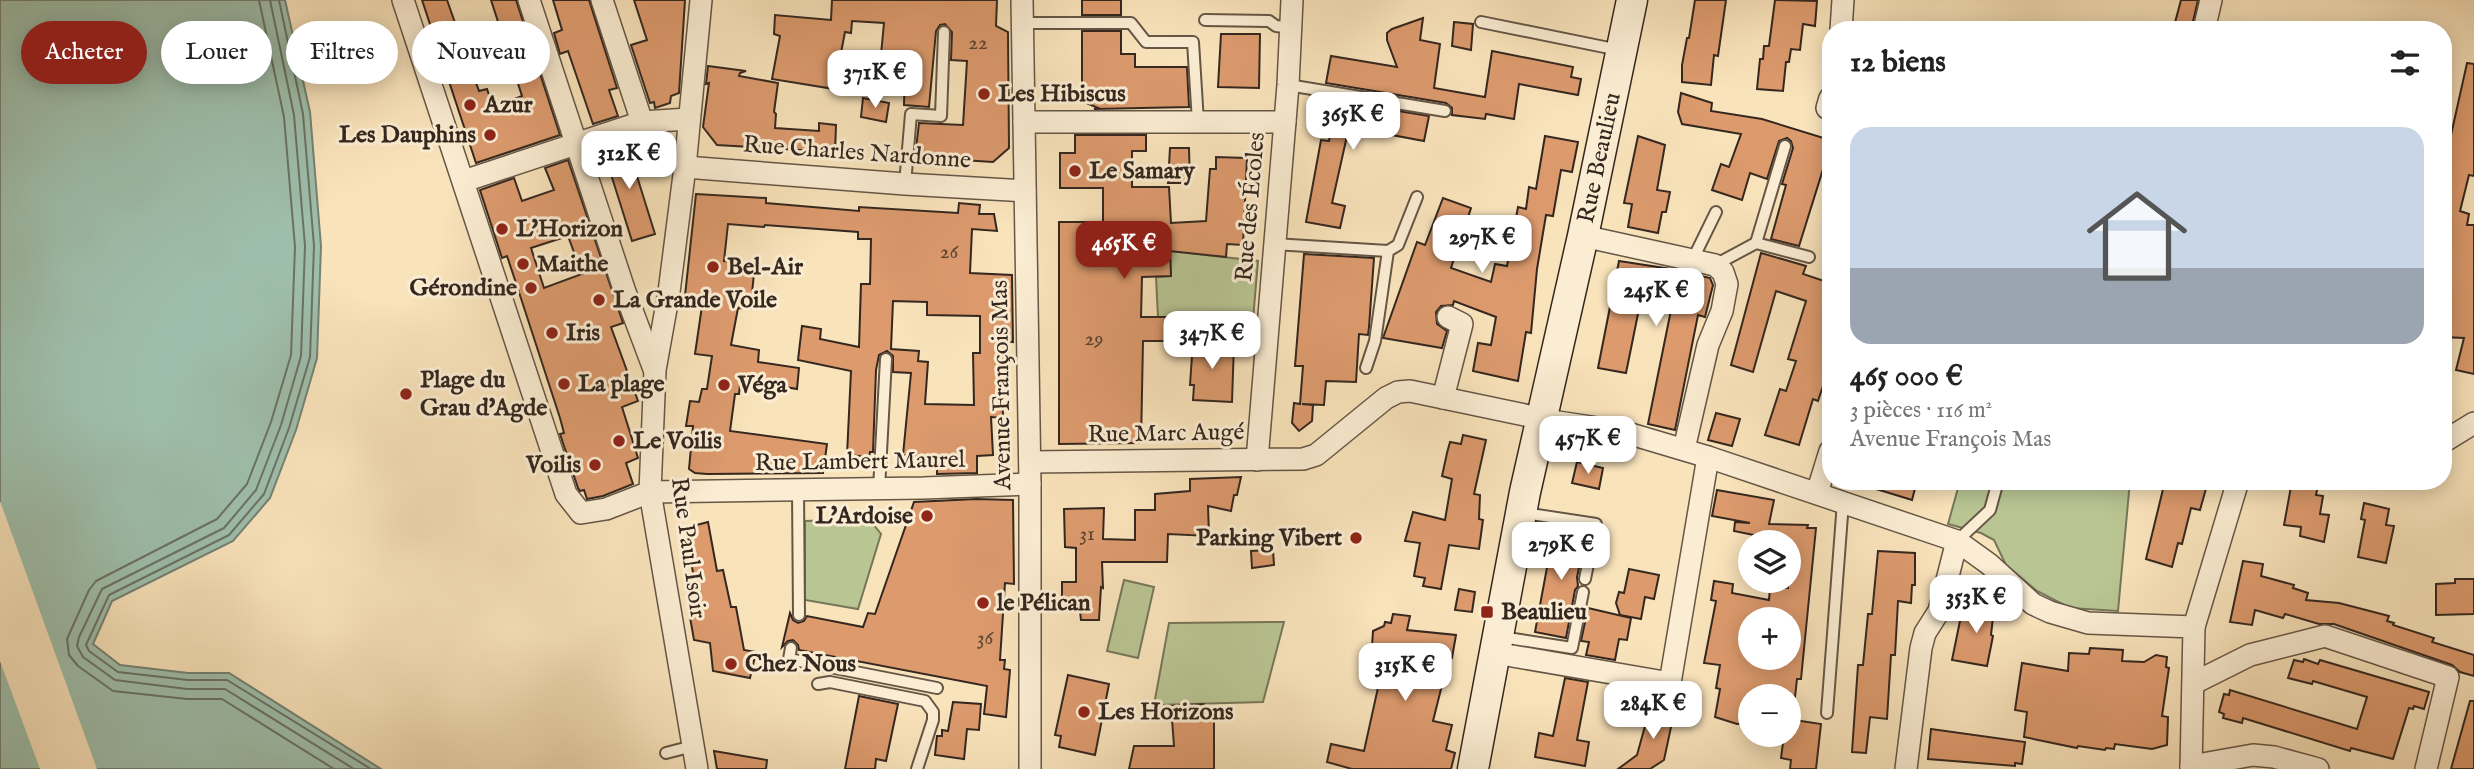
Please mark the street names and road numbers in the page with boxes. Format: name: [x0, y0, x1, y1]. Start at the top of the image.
street label: Rue Beaulieu: [1571, 90, 1629, 226]
street label: Rue Charles Nardonne: [742, 130, 972, 176]
street label: Rue des Écoles: [1229, 131, 1273, 283]
street label: Avenue François Mas: [985, 280, 1019, 491]
street label: Rue Marc Augé: [1087, 417, 1245, 451]
street label: Rue Lambert Maurel: [754, 445, 966, 479]
street label: Rue Paul Isoir: [663, 476, 713, 621]

